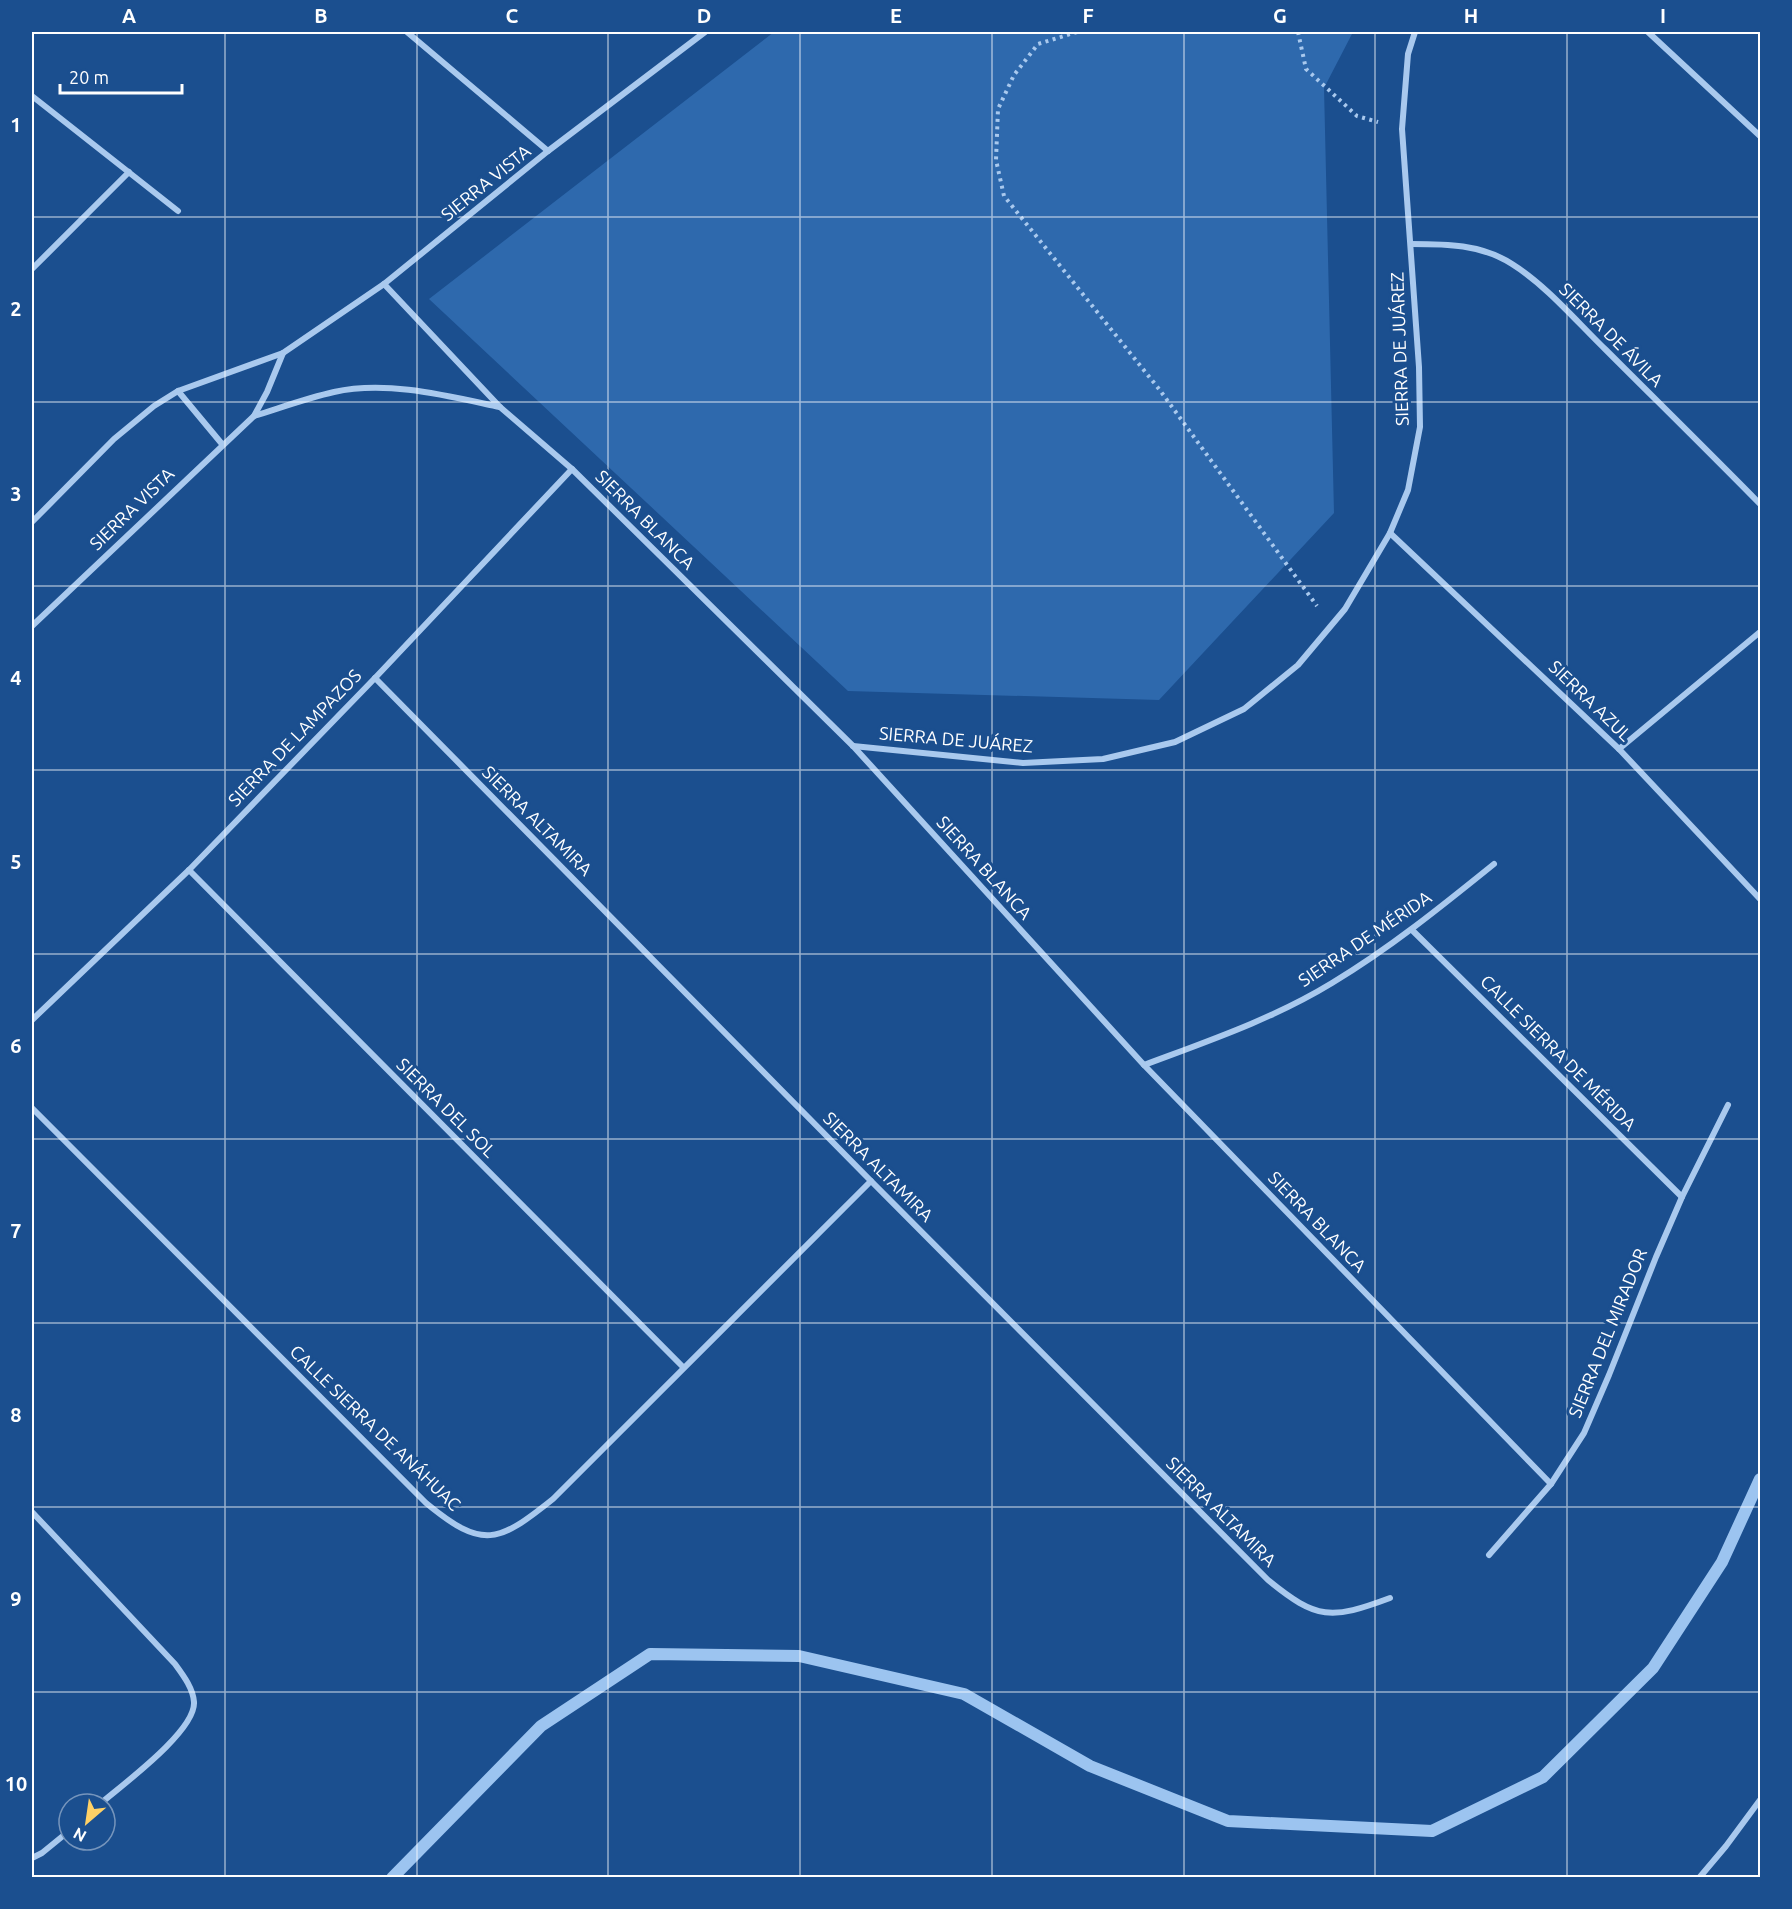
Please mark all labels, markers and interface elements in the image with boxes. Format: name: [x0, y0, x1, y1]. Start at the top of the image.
text: A: [122, 4, 136, 27]
text: B: [314, 4, 328, 27]
text: C: [506, 4, 519, 27]
text: D: [697, 4, 711, 27]
text: E: [890, 4, 902, 27]
text: F: [1082, 4, 1094, 27]
text: G: [1273, 4, 1287, 27]
text: H: [1464, 4, 1478, 27]
text: I: [1660, 4, 1666, 27]
scale bar: [60, 57, 182, 95]
text: 20 m: [69, 67, 109, 87]
text: 1: [10, 113, 22, 136]
street label: SIERRA VISTA: [437, 140, 534, 224]
street label: SIERRA DE JUÁREZ: [1385, 272, 1412, 426]
street label: SIERRA DE ÁVILA: [1556, 278, 1668, 390]
text: 2: [10, 297, 22, 320]
street label: SIERRA VISTA: [85, 463, 178, 553]
street label: SIERRA BLANCA: [592, 466, 700, 573]
text: 3: [10, 482, 22, 505]
street label: SIERRA AZUL: [1545, 656, 1636, 744]
street label: SIERRA DE LAMPAZOS: [224, 665, 365, 810]
text: 4: [10, 666, 22, 689]
street label: SIERRA DE JUÁREZ: [878, 721, 1034, 756]
street label: SIERRA ALTAMIRA: [479, 761, 597, 879]
street label: SIERRA BLANCA: [933, 812, 1036, 923]
text: 5: [10, 850, 22, 873]
street label: SIERRA DE MÉRIDA: [1294, 885, 1435, 990]
street label: CALLE SIERRA DE MÉRIDA: [1477, 970, 1641, 1134]
text: 6: [10, 1034, 22, 1057]
street label: SIERRA DEL SOL: [393, 1054, 500, 1161]
street label: SIERRA ALTAMIRA: [820, 1107, 938, 1225]
street label: SIERRA BLANCA: [1265, 1167, 1371, 1276]
text: 7: [10, 1219, 22, 1242]
street label: SIERRA DEL MIRADOR: [1564, 1245, 1650, 1420]
street label: CALLE SIERRA DE ANÁHUAC: [286, 1340, 466, 1514]
text: 8: [10, 1403, 22, 1426]
street label: SIERRA ALTAMIRA: [1163, 1452, 1281, 1570]
text: 9: [10, 1587, 22, 1610]
text: 10: [5, 1772, 27, 1795]
north arrow: [57, 1792, 117, 1852]
text: N: [70, 1824, 89, 1846]

